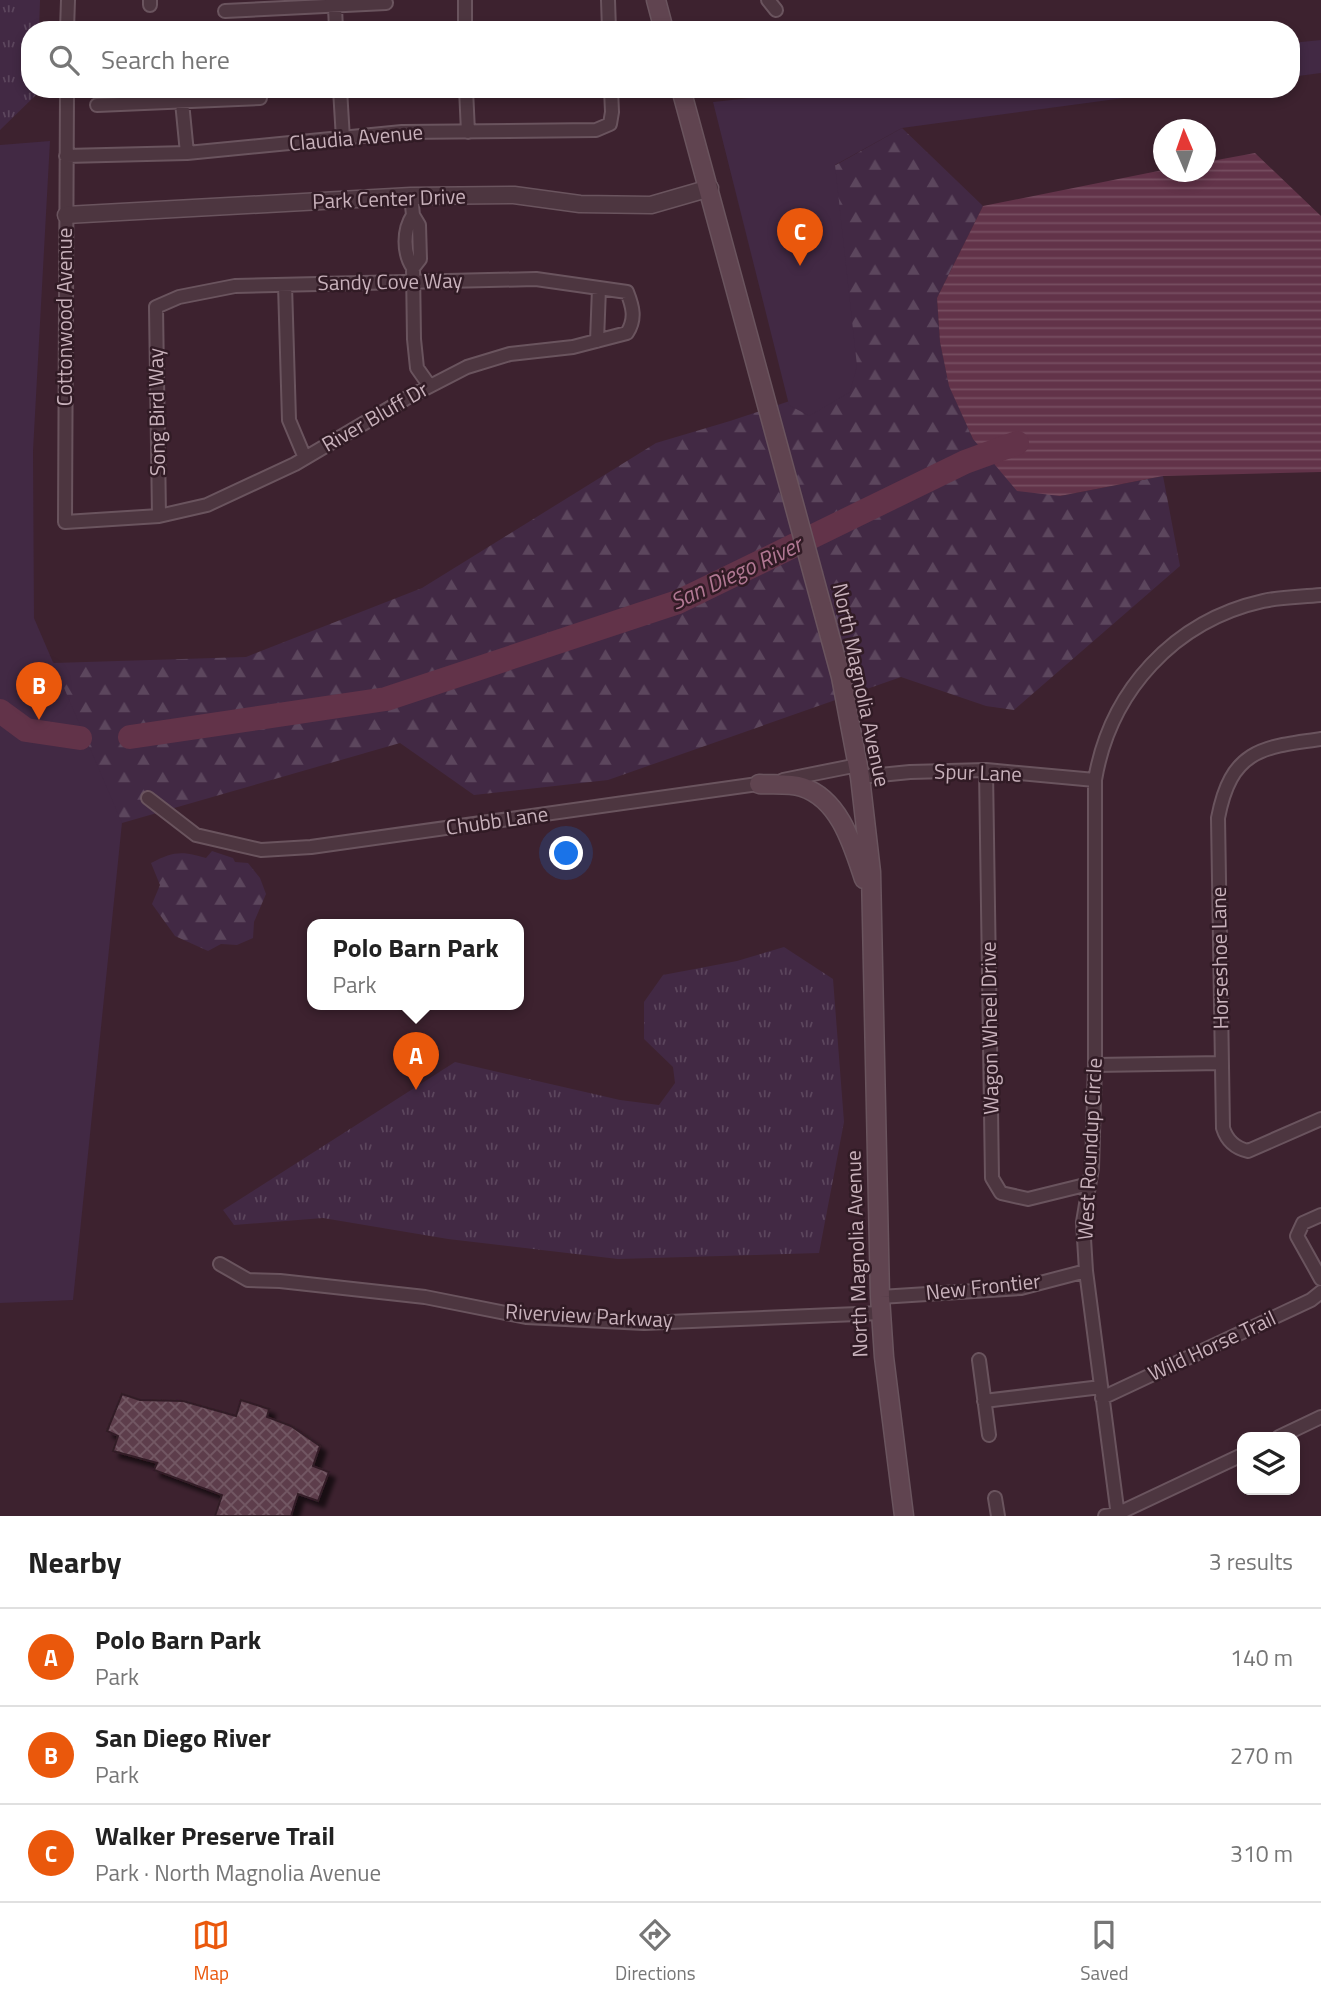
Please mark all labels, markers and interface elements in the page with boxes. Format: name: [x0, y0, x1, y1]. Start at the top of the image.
search box: [21, 21, 1300, 98]
text: Search here: [101, 40, 230, 79]
icon: search: [45, 41, 83, 79]
street label: Claudia Avenue: [288, 115, 424, 159]
north arrow: [1153, 119, 1216, 182]
street label: Park Center Drive: [312, 179, 466, 217]
pin: C: [777, 208, 823, 266]
street label: Cottonwood Avenue: [48, 228, 80, 406]
street label: Sandy Cove Way: [317, 264, 463, 298]
street label: Song Bird Way: [139, 348, 173, 476]
street label: River Bluff Dr: [315, 373, 434, 460]
water label: San Diego River: [664, 526, 810, 618]
street label: North Magnolia Avenue: [825, 580, 899, 790]
pin: B: [16, 662, 62, 720]
street label: Spur Lane: [934, 754, 1023, 790]
street label: Chubb Lane: [444, 797, 550, 843]
your location: [549, 836, 583, 870]
street label: Horseshoe Lane: [1202, 886, 1236, 1030]
popup: [307, 919, 524, 1010]
text: Polo Barn Park: [332, 928, 499, 967]
street label: Wagon Wheel Drive: [971, 941, 1007, 1115]
text: Park: [332, 967, 376, 1002]
pin: A: [393, 1032, 439, 1090]
street label: West Roundup Circle: [1068, 1057, 1110, 1241]
street label: North Magnolia Avenue: [836, 1150, 876, 1358]
street label: New Frontier: [924, 1264, 1042, 1308]
street label: Riverview Parkway: [504, 1295, 674, 1335]
street label: Wild Horse Trail: [1142, 1301, 1281, 1389]
map controls: [1237, 1432, 1300, 1495]
button: layers: [1237, 1432, 1300, 1495]
text: Nearby: [28, 1539, 121, 1585]
text: 3 results: [1209, 1544, 1293, 1579]
text: Polo Barn Park: [95, 1620, 261, 1659]
text: A: [44, 1640, 58, 1675]
text: 140 m: [1230, 1640, 1293, 1675]
text: Park: [95, 1659, 139, 1694]
text: San Diego River: [95, 1718, 271, 1757]
text: B: [44, 1738, 58, 1773]
text: 270 m: [1230, 1738, 1293, 1773]
text: Park: [95, 1757, 139, 1792]
text: Walker Preserve Trail: [95, 1816, 335, 1855]
text: C: [45, 1836, 57, 1871]
text: 310 m: [1230, 1836, 1293, 1871]
text: Park · North Magnolia Avenue: [95, 1855, 381, 1890]
tab: Map: [192, 1916, 230, 1987]
tab: Directions: [615, 1916, 696, 1987]
tab: Saved: [1080, 1916, 1129, 1987]

